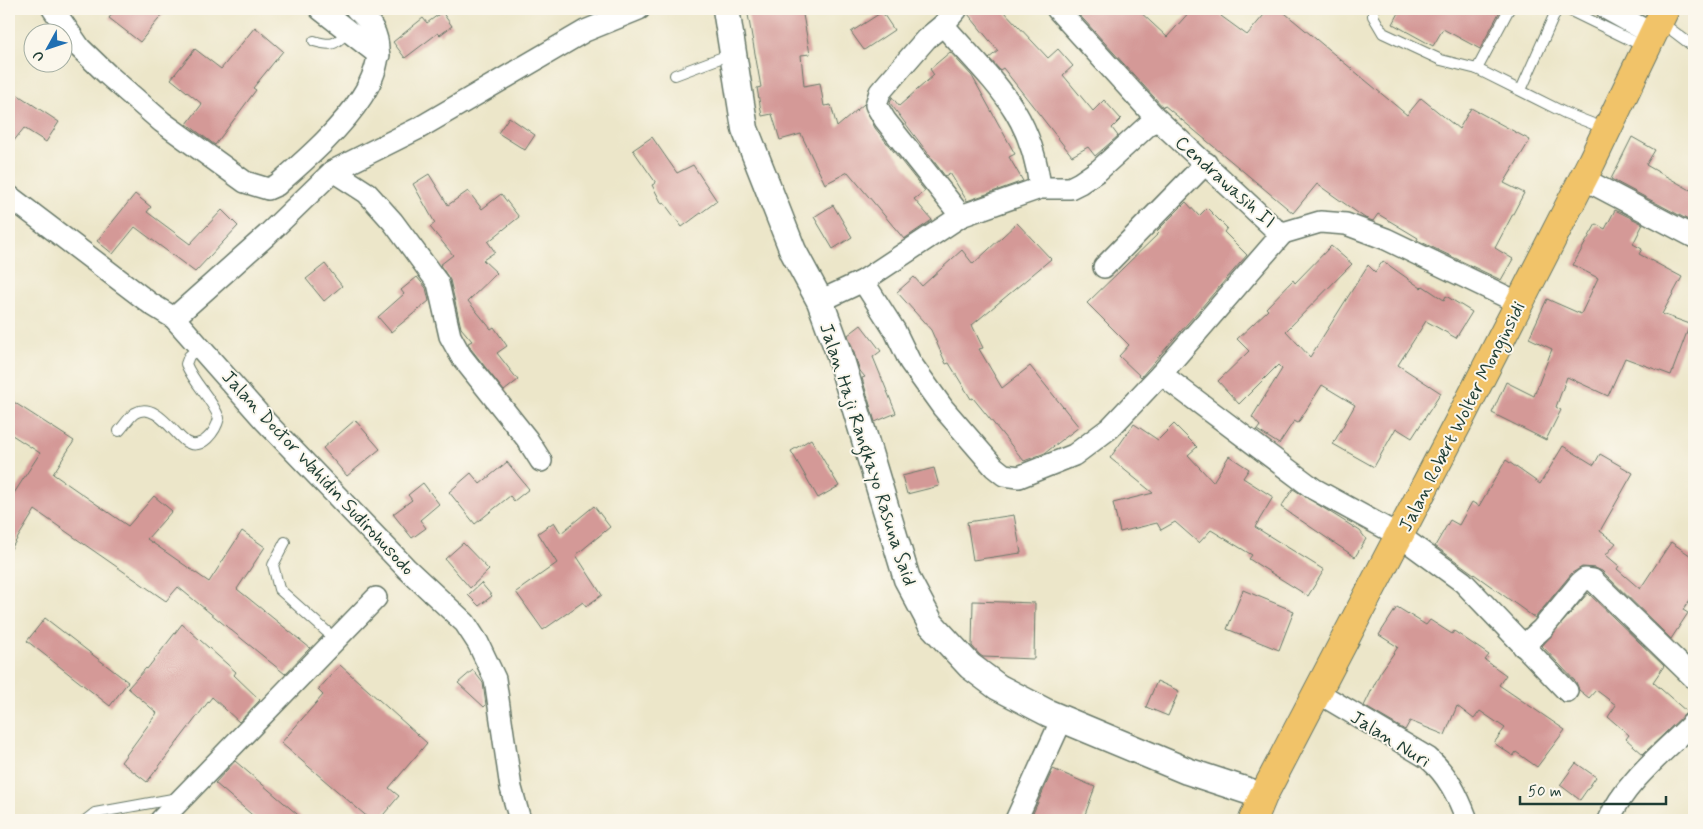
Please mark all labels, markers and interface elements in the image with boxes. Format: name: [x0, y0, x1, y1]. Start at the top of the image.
north arrow: [22, 22, 72, 72]
text: U: [29, 46, 49, 65]
street label: Cendrawasih II: [1169, 130, 1281, 234]
street label: Jalan Robert Wolter Monginsidi: [1393, 297, 1533, 537]
street label: Jalan Haji Rangkayo Rasuna Said: [810, 320, 922, 590]
street label: Jalan Doctor Wahidin Sudirohusodo: [216, 365, 420, 581]
street label: Jalan Nuri: [1346, 705, 1435, 774]
scale bar: [1520, 774, 1667, 806]
text: 50 m: [1528, 782, 1562, 802]

